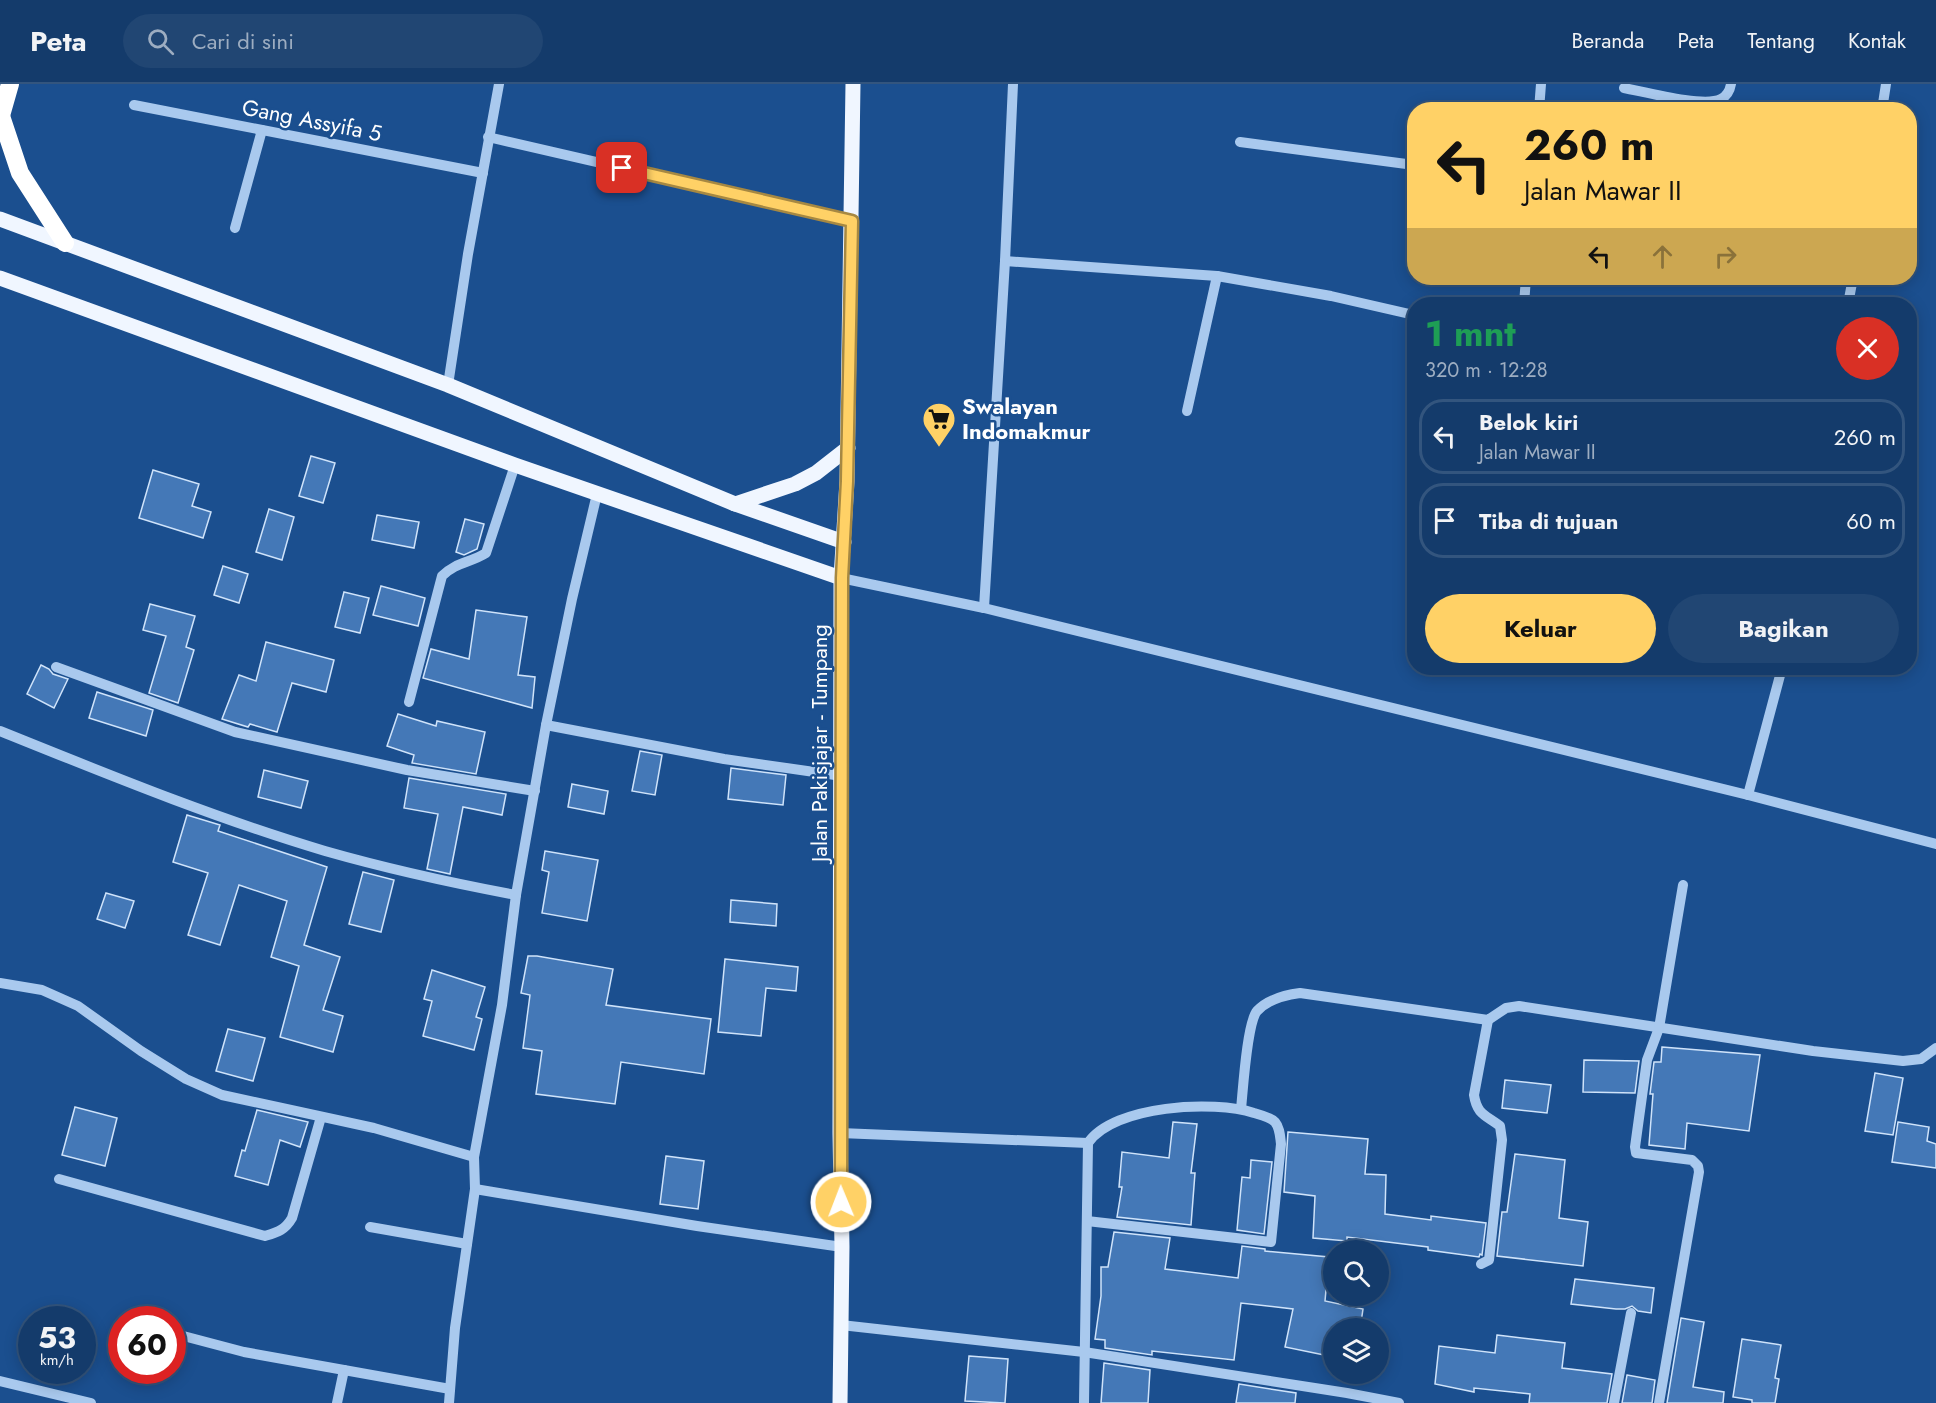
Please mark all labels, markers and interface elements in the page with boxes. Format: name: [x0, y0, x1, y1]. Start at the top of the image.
search box: [123, 14, 543, 68]
text: Peta: [30, 21, 87, 62]
icon: search: [144, 25, 177, 58]
text: Cari di sini: [192, 25, 294, 57]
text: Beranda: [1571, 26, 1644, 56]
text: Peta: [1677, 26, 1714, 56]
text: Tentang: [1747, 26, 1815, 56]
text: Kontak: [1848, 26, 1906, 56]
street label: Gang Assyifa 5: [239, 91, 385, 149]
text: 260 m: [1524, 115, 1655, 176]
icon: left: [1425, 126, 1503, 204]
pin: [596, 142, 647, 193]
icon: arrive: [605, 151, 638, 184]
text: Jalan Mawar II: [1524, 171, 1682, 210]
icon: left: [1583, 240, 1616, 273]
icon: ahead: [1646, 240, 1679, 273]
icon: right: [1709, 240, 1742, 273]
text: 1 mnt: [1425, 307, 1516, 359]
button: close: [1836, 317, 1899, 380]
text: 320 m · 12:28: [1425, 356, 1548, 385]
place label: Swalayan Indomakmur: [962, 390, 1091, 447]
supermarket icon: Swalayan Indomakmur: [921, 401, 957, 448]
text: Belok kiri: [1479, 406, 1578, 438]
icon: left: [1428, 420, 1461, 453]
text: 260 m: [1834, 421, 1896, 453]
text: Jalan Mawar II: [1479, 438, 1596, 467]
icon: arrive: [1428, 504, 1461, 537]
text: Tiba di tujuan: [1479, 505, 1618, 537]
text: 60 m: [1846, 505, 1896, 537]
button: Keluar: [1425, 594, 1656, 663]
button: Bagikan: [1668, 594, 1899, 663]
street label: Jalan Pakisjajar - Tumpang: [803, 624, 835, 865]
position arrow: [809, 1170, 873, 1234]
map controls: [1323, 1240, 1389, 1384]
button: search: [1323, 1240, 1389, 1306]
speed limit sign: 60: [108, 1306, 186, 1384]
text: 53: [38, 1316, 76, 1359]
button: layers: [1323, 1318, 1389, 1384]
text: km/h: [40, 1349, 74, 1371]

